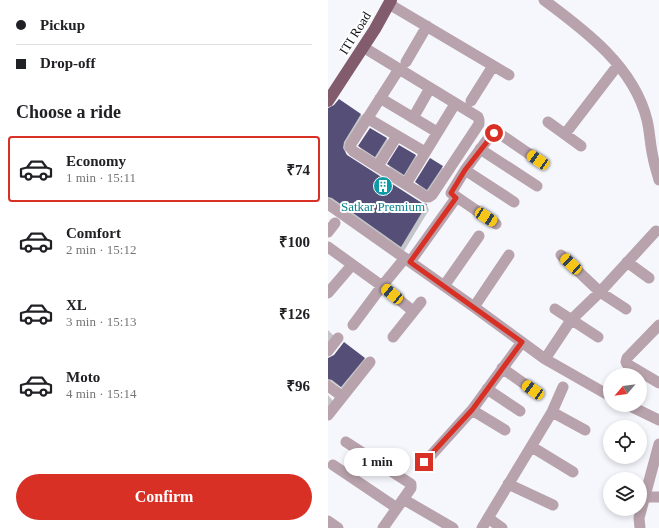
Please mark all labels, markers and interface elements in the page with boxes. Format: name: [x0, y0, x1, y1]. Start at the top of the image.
street label: ITI Road: [336, 9, 374, 57]
text: Pickup: [40, 17, 85, 33]
text: Drop-off: [40, 55, 96, 71]
text: Choose a ride: [16, 102, 121, 122]
route start: [485, 124, 503, 142]
car: [525, 148, 551, 172]
icon: car: [18, 151, 54, 187]
text: Economy: [66, 153, 126, 169]
text: ₹74: [286, 162, 310, 178]
text: 1 min · 15:11: [66, 170, 136, 185]
building icon: Satkar Premium: [372, 175, 394, 197]
place label: Satkar Premium: [341, 199, 425, 214]
car: [473, 205, 499, 229]
icon: car: [18, 223, 54, 259]
text: Comfort: [66, 225, 121, 241]
text: ₹100: [279, 234, 310, 250]
text: 2 min · 15:12: [66, 242, 136, 257]
car: [558, 251, 584, 277]
car: [379, 282, 405, 306]
icon: car: [18, 295, 54, 331]
text: XL: [66, 297, 87, 313]
text: ₹126: [279, 306, 310, 322]
text: 3 min · 15:13: [66, 314, 136, 329]
icon: car: [18, 367, 54, 403]
north arrow: [603, 368, 647, 412]
map controls: [603, 368, 647, 516]
text: Moto: [66, 369, 100, 385]
text: ₹96: [286, 378, 310, 394]
car: [520, 378, 546, 402]
text: 4 min · 15:14: [66, 386, 136, 401]
button: locate: [603, 420, 647, 464]
callout: 1 min: [344, 448, 410, 476]
route end: [415, 453, 433, 471]
text: 1 min: [361, 454, 393, 469]
button: layers: [603, 472, 647, 516]
button: Confirm: [16, 474, 312, 520]

